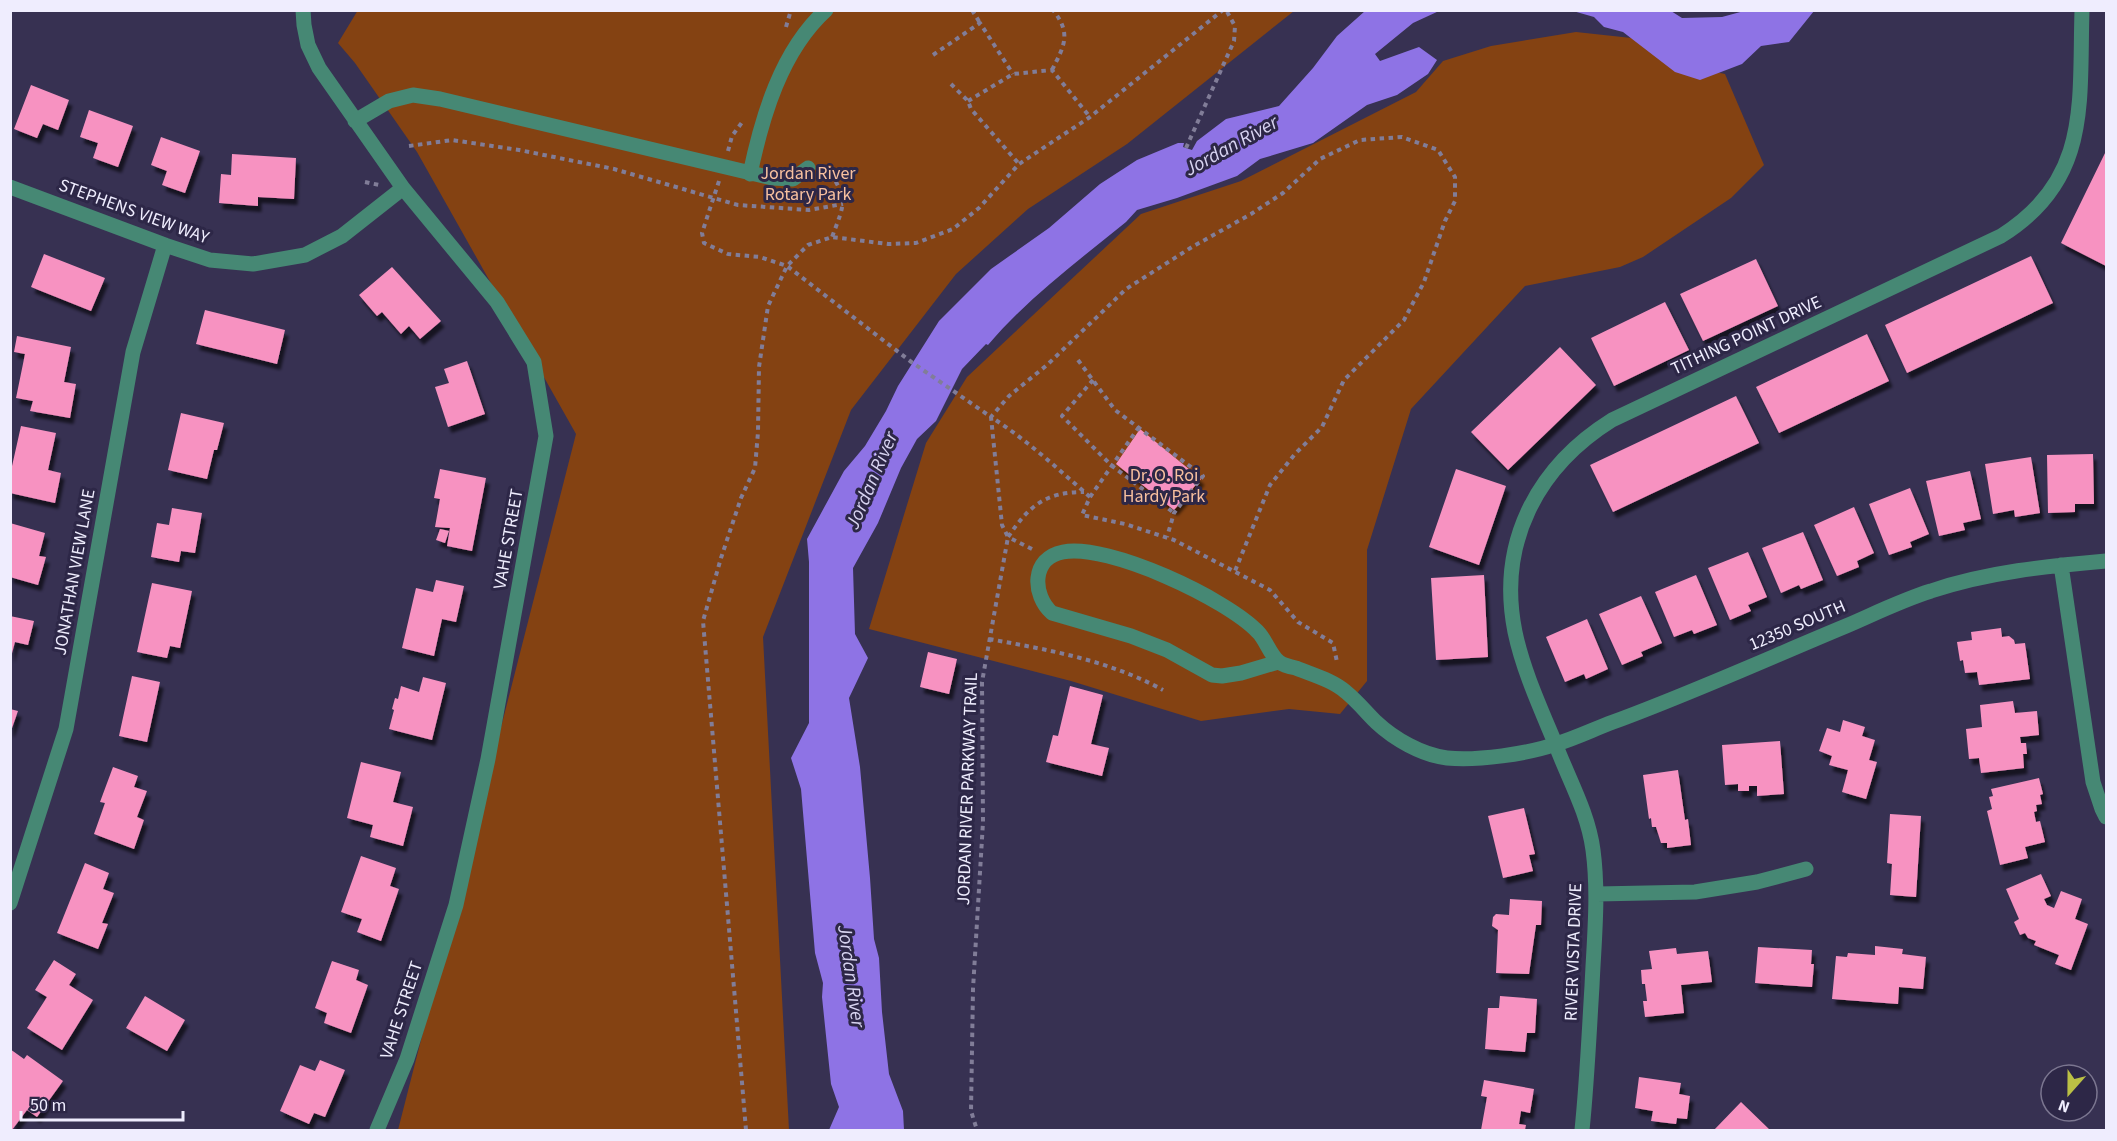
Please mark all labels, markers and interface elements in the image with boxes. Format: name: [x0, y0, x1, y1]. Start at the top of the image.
water label: Jordan River: [1179, 108, 1284, 184]
park label: Jordan River Rotary Park: [760, 161, 856, 207]
street label: STEPHENS VIEW WAY: [55, 173, 213, 250]
street label: TITHING POINT DRIVE: [1667, 290, 1826, 381]
water label: Jordan River: [838, 426, 905, 534]
park label: Dr. O. Roi Hardy Park: [1123, 463, 1205, 509]
street label: JONATHAN VIEW LANE: [48, 487, 101, 657]
street label: VAHE STREET: [487, 487, 530, 591]
street label: 12350 SOUTH: [1745, 594, 1849, 657]
street label: JORDAN RIVER PARKWAY TRAIL: [951, 672, 984, 906]
street label: RIVER VISTA DRIVE: [1559, 883, 1588, 1021]
water label: Jordan River: [830, 922, 872, 1030]
street label: VAHE STREET: [374, 958, 429, 1062]
north arrow: [2039, 1063, 2099, 1123]
scale bar: [21, 1084, 183, 1122]
text: 50 m: [30, 1093, 66, 1118]
text: N: [2055, 1094, 2073, 1118]

